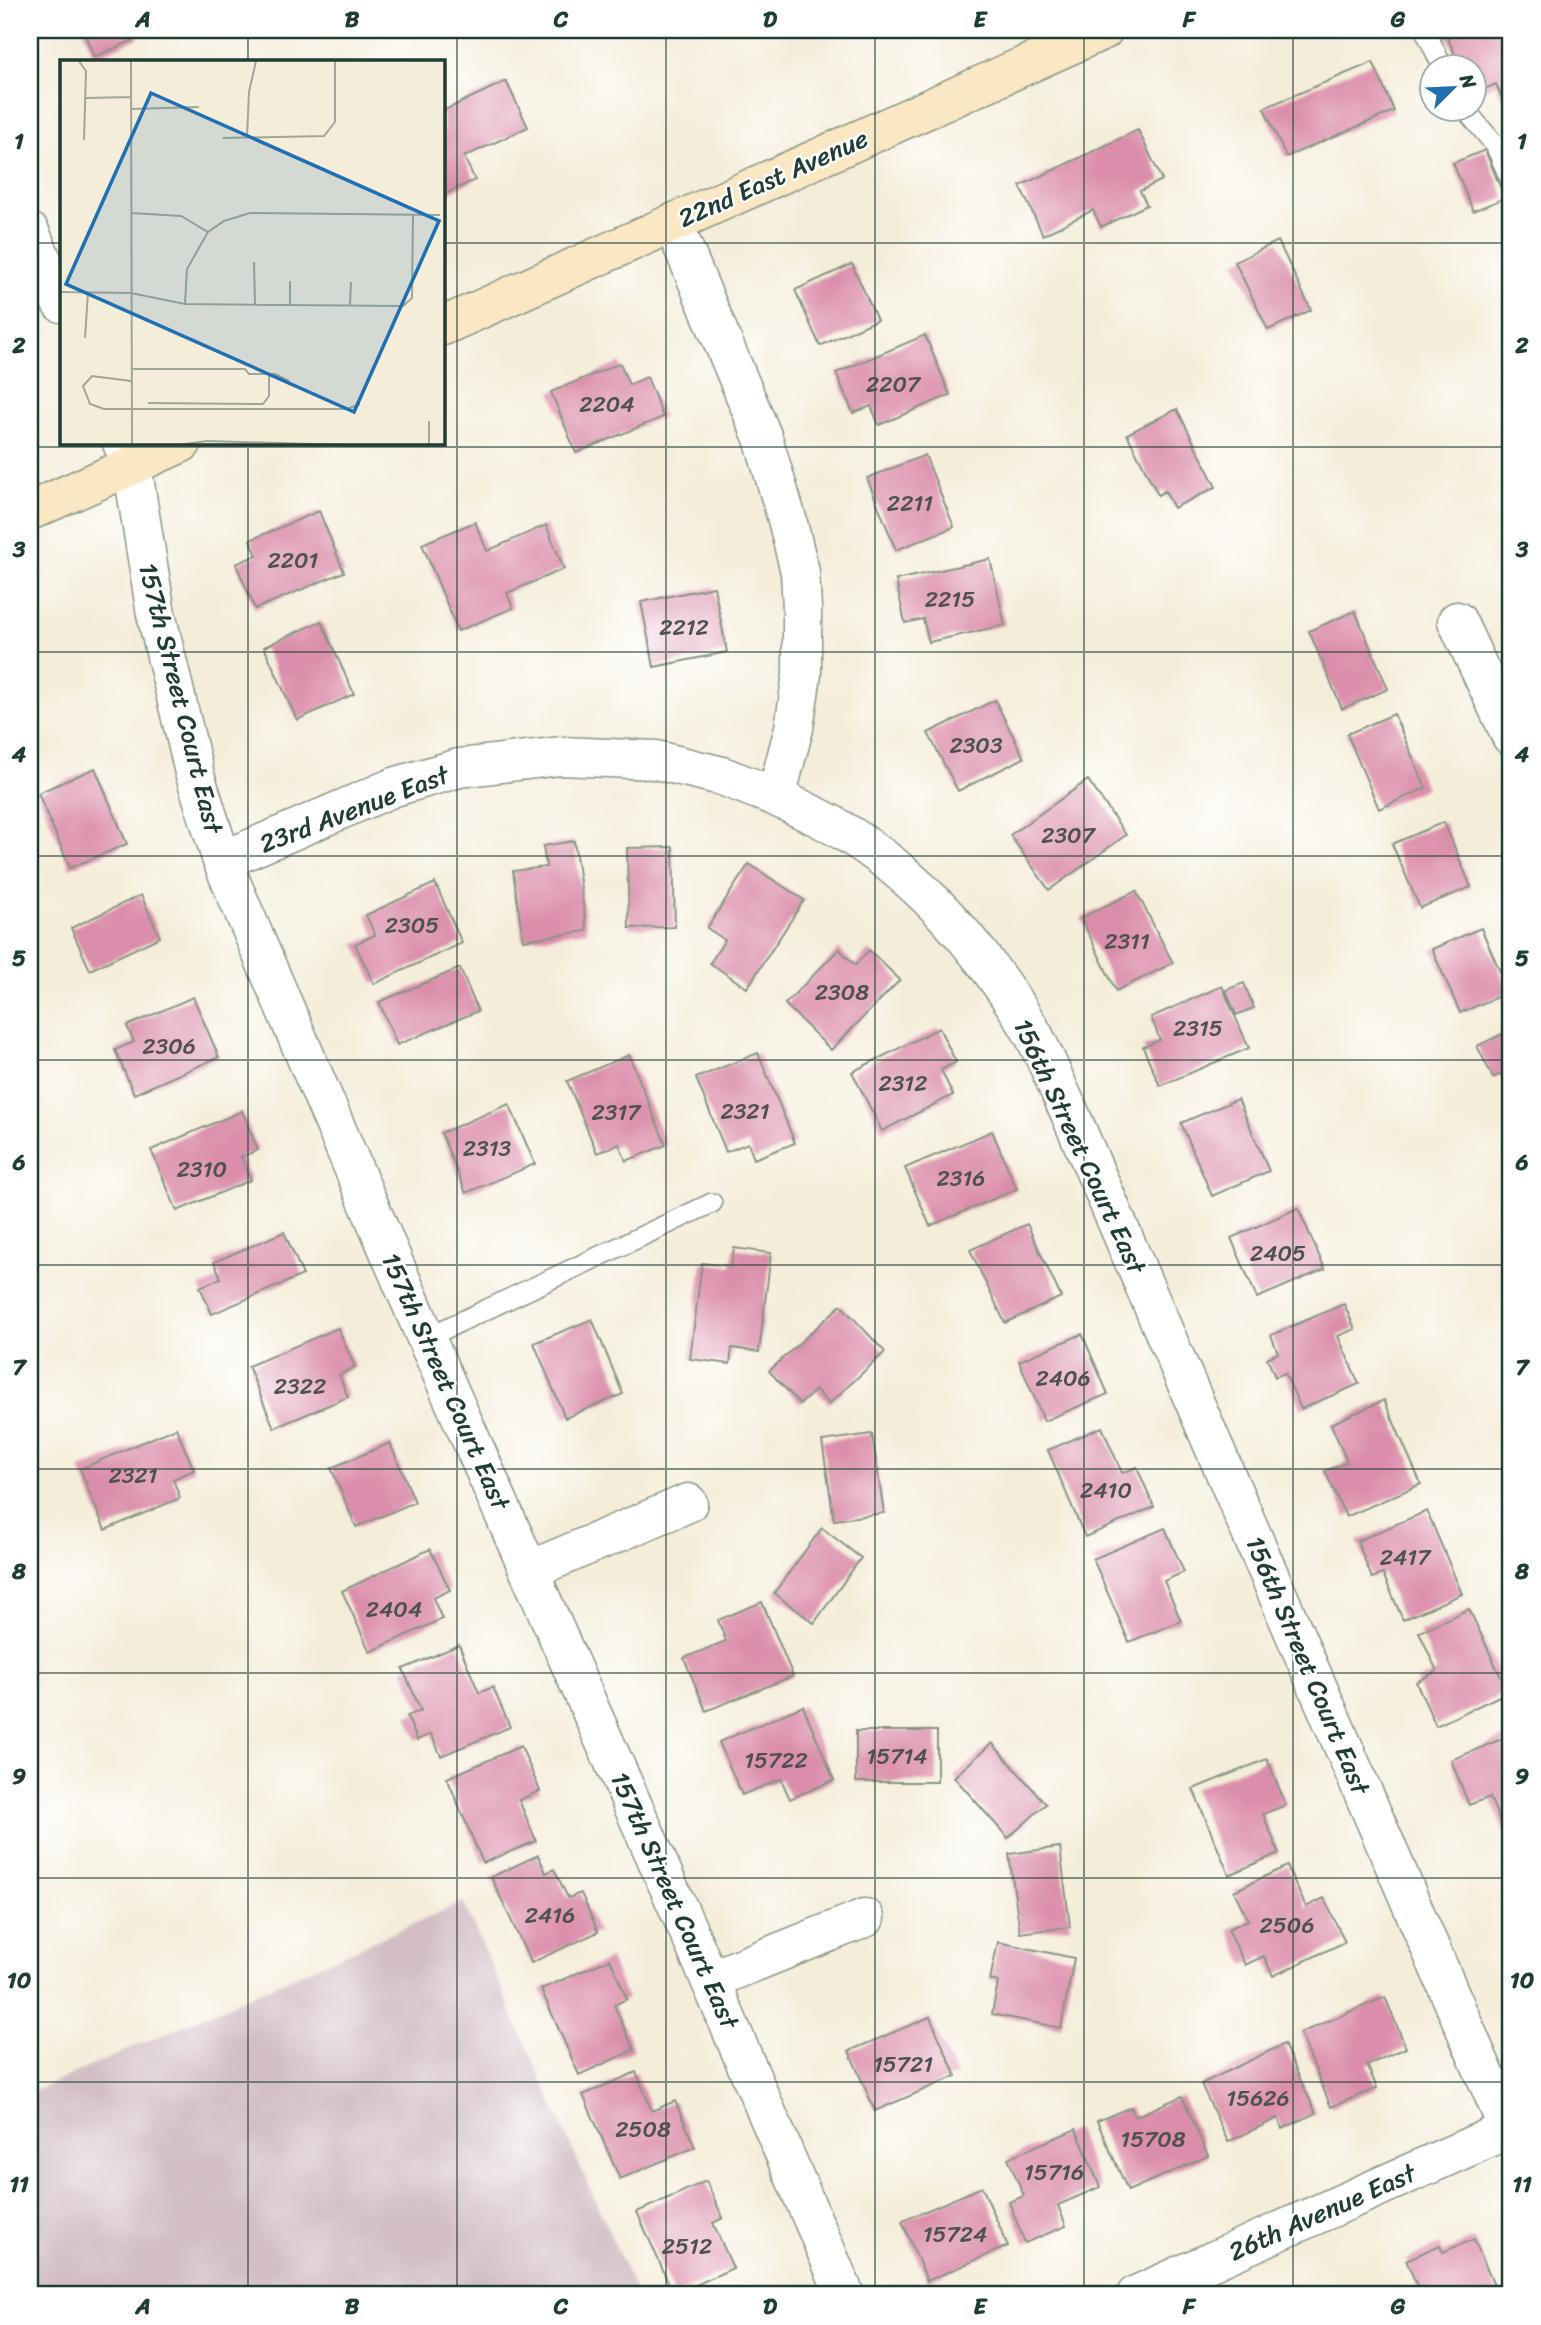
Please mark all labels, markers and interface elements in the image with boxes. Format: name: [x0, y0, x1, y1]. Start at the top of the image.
text: A: [134, 0, 151, 40]
text: B: [345, 0, 360, 40]
text: C: [553, 0, 569, 40]
text: D: [763, 0, 778, 40]
text: E: [974, 0, 989, 40]
text: F: [1182, 0, 1197, 40]
text: G: [1390, 0, 1406, 40]
north arrow: [1418, 52, 1488, 122]
inset map: [60, 60, 444, 444]
text: N: [1450, 68, 1486, 95]
street label: 22nd East Avenue: [670, 115, 876, 241]
text: 1: [14, 121, 24, 162]
text: 1: [1517, 121, 1527, 162]
text: 2: [11, 325, 26, 366]
text: 2: [1514, 325, 1529, 366]
house number: 2207: [866, 364, 922, 405]
house number: 2204: [579, 384, 635, 425]
house number: 2211: [887, 483, 933, 524]
text: 3: [12, 529, 26, 570]
text: 3: [1515, 529, 1529, 570]
house number: 2201: [268, 540, 319, 581]
street label: 157th Street Court East: [125, 558, 237, 840]
house number: 2215: [925, 579, 975, 620]
house number: 2212: [659, 607, 709, 648]
house number: 2303: [949, 725, 1003, 766]
text: 4: [11, 734, 27, 775]
text: 4: [1514, 734, 1530, 775]
street label: 23rd Avenue East: [252, 751, 457, 866]
house number: 2307: [1041, 815, 1097, 856]
house number: 2305: [385, 905, 439, 946]
house number: 2311: [1104, 921, 1150, 962]
text: 5: [12, 938, 26, 979]
text: 5: [1515, 938, 1529, 979]
house number: 2308: [815, 972, 869, 1013]
house number: 2315: [1173, 1008, 1223, 1049]
street label: 156th Street Court East: [1000, 1010, 1160, 1283]
house number: 2306: [142, 1026, 196, 1067]
house number: 2312: [878, 1063, 928, 1104]
house number: 2321: [720, 1091, 770, 1132]
house number: 2317: [592, 1092, 642, 1133]
house number: 2313: [463, 1128, 512, 1169]
text: 6: [11, 1142, 26, 1183]
text: 6: [1514, 1142, 1529, 1183]
house number: 2310: [177, 1149, 227, 1190]
house number: 2316: [937, 1158, 985, 1199]
house number: 2405: [1250, 1233, 1306, 1274]
street label: 157th Street Court East: [369, 1245, 524, 1519]
text: 7: [12, 1347, 27, 1388]
text: 7: [1515, 1347, 1530, 1388]
house number: 2406: [1035, 1358, 1091, 1399]
house number: 2322: [274, 1366, 326, 1407]
house number: 2321: [108, 1455, 158, 1496]
house number: 2410: [1080, 1470, 1132, 1511]
street label: 156th Street Court East: [1233, 1528, 1384, 1803]
house number: 2417: [1380, 1537, 1432, 1578]
text: 8: [11, 1551, 26, 1592]
text: 8: [1514, 1551, 1529, 1592]
house number: 2404: [366, 1589, 422, 1630]
house number: 15714: [866, 1736, 928, 1777]
house number: 15722: [744, 1740, 808, 1781]
text: 9: [12, 1756, 26, 1797]
text: 9: [1515, 1756, 1529, 1797]
street label: 157th Street Court East: [598, 1764, 753, 2038]
house number: 2416: [525, 1895, 575, 1936]
house number: 2506: [1260, 1905, 1314, 1946]
text: 10: [7, 1960, 32, 2001]
text: 10: [1510, 1960, 1535, 2001]
house number: 15721: [873, 2044, 933, 2085]
house number: 15626: [1226, 2078, 1290, 2119]
house number: 2508: [615, 2109, 671, 2150]
house number: 15708: [1120, 2119, 1186, 2160]
street label: 26th Avenue East: [1221, 2149, 1425, 2274]
house number: 15716: [1024, 2152, 1084, 2193]
text: 11: [9, 2164, 29, 2205]
text: 11: [1512, 2164, 1532, 2205]
house number: 15724: [923, 2214, 987, 2255]
house number: 2512: [662, 2226, 712, 2267]
text: A: [134, 2286, 151, 2325]
text: B: [345, 2286, 360, 2325]
text: C: [553, 2286, 569, 2325]
text: D: [763, 2286, 778, 2325]
text: E: [974, 2286, 989, 2325]
text: F: [1182, 2286, 1197, 2325]
text: G: [1390, 2286, 1406, 2325]

